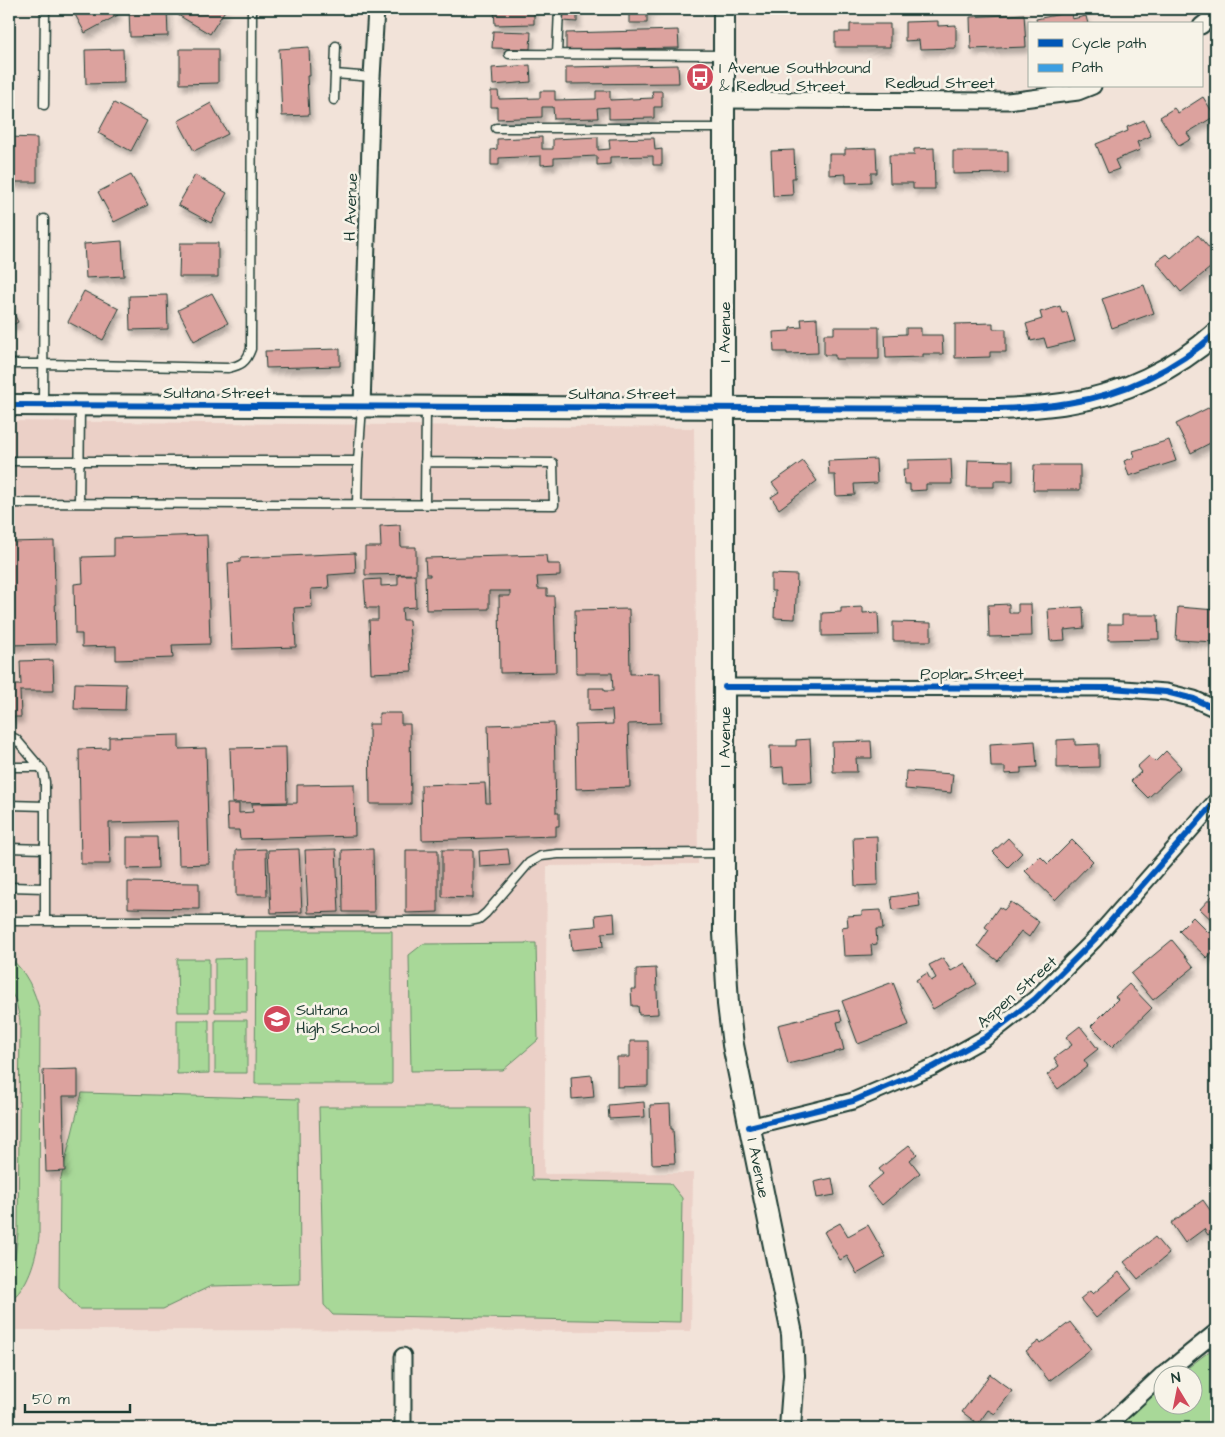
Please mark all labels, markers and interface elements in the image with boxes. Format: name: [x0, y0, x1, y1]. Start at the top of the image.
legend: [1028, 22, 1202, 88]
text: Cycle path: [1072, 33, 1147, 55]
place label: I Avenue Southbound & Redbud Street: [719, 57, 870, 97]
text: Path: [1072, 57, 1103, 78]
bus stop icon: I Avenue Southbound & Redbud Street: [685, 62, 715, 92]
street label: Redbud Street: [885, 72, 995, 94]
street label: H Avenue: [339, 172, 363, 241]
street label: I Avenue: [714, 301, 736, 362]
street label: Sultana Street: [163, 382, 271, 404]
street label: Sultana Street: [568, 383, 676, 405]
street label: Poplar Street: [920, 663, 1024, 685]
street label: I Avenue: [714, 706, 736, 767]
street label: Aspen Street: [972, 951, 1062, 1033]
place label: Sultana High School: [296, 999, 380, 1040]
school or university icon: Sultana High School: [262, 1004, 292, 1034]
street label: I Avenue: [741, 1136, 775, 1200]
north arrow: [1152, 1364, 1202, 1414]
text: N: [1170, 1368, 1182, 1389]
scale bar: [25, 1382, 130, 1414]
text: 50 m: [32, 1389, 70, 1410]

